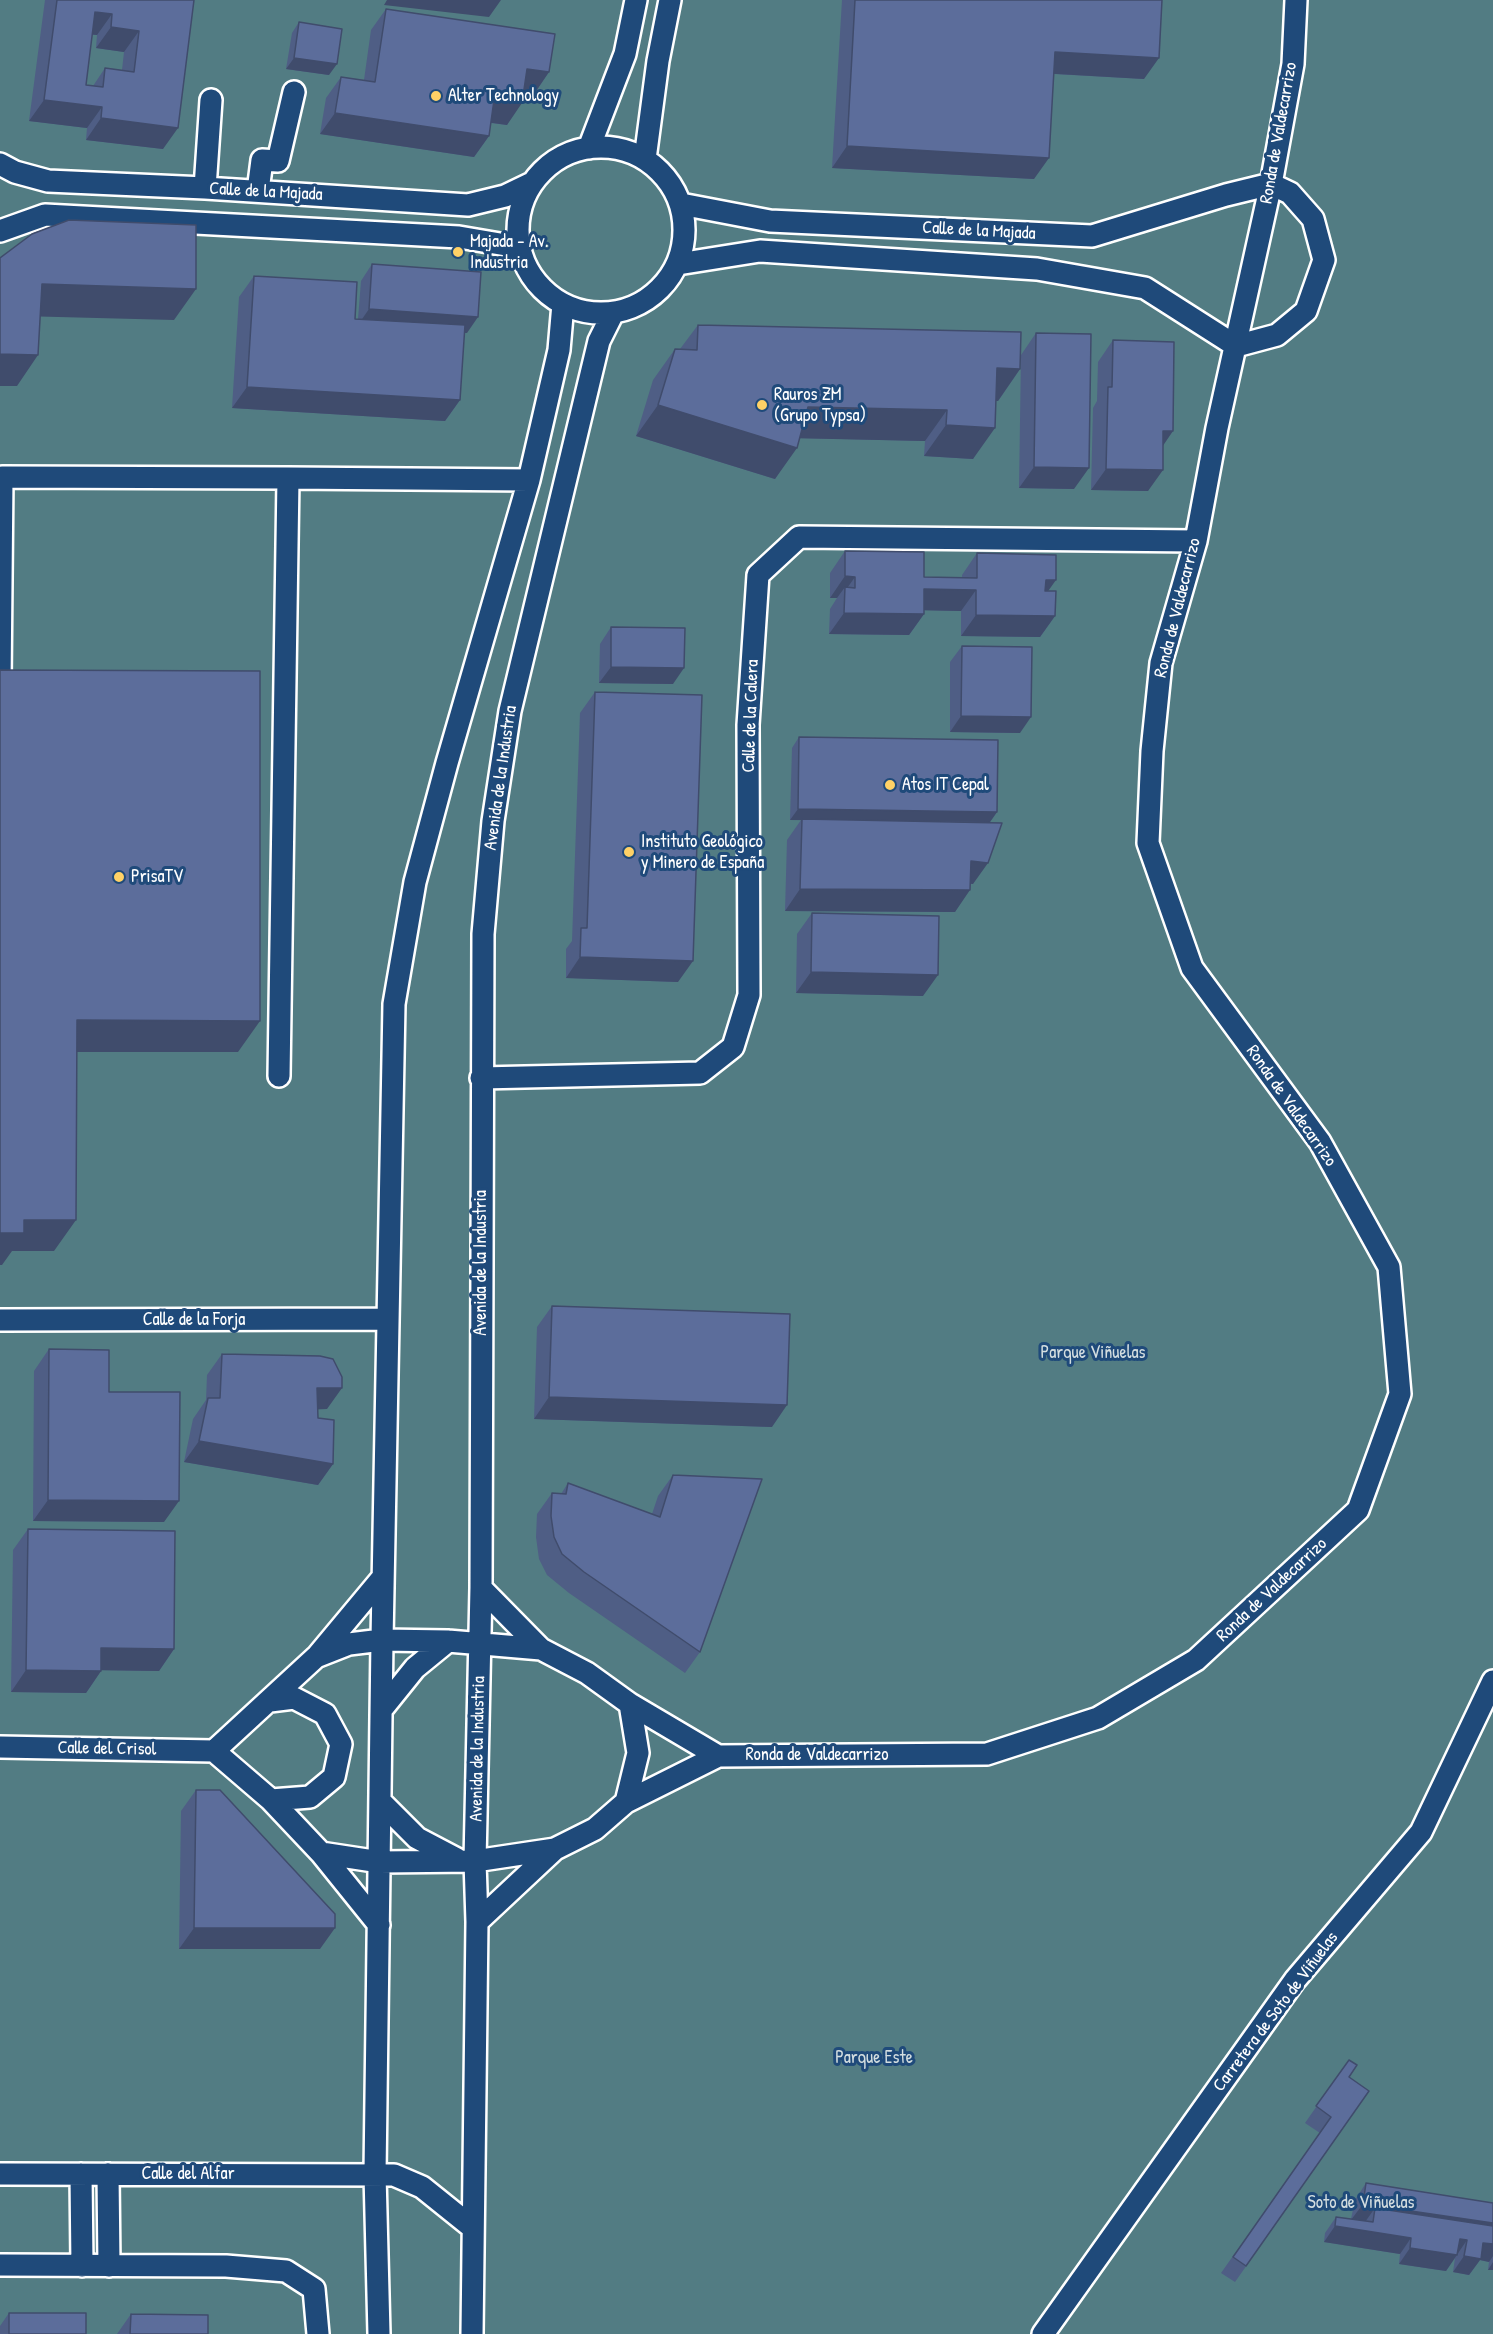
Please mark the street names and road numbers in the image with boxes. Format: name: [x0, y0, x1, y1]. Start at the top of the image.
street label: Ronda de Valdecarrizo: [1256, 61, 1302, 205]
street label: Calle de la Majada: [209, 178, 323, 206]
street label: Calle de la Majada: [922, 217, 1036, 245]
street label: Ronda de Valdecarrizo: [1150, 536, 1206, 680]
street label: Calle de la Calera: [738, 659, 764, 773]
street label: Avenida de la Industria: [480, 704, 522, 852]
street label: Ronda de Valdecarrizo: [1241, 1041, 1341, 1171]
street label: Avenida de la Industria: [470, 1190, 492, 1336]
street label: Calle de la Forja: [143, 1309, 245, 1331]
street label: Ronda de Valdecarrizo: [1212, 1533, 1332, 1647]
street label: Avenida de la Industria: [466, 1676, 490, 1822]
street label: Calle del Crisol: [57, 1737, 157, 1761]
street label: Ronda de Valdecarrizo: [745, 1744, 889, 1766]
street label: Carretera de Soto de Viñuelas: [1209, 1928, 1343, 2096]
street label: Calle del Alfar: [141, 2163, 235, 2185]

